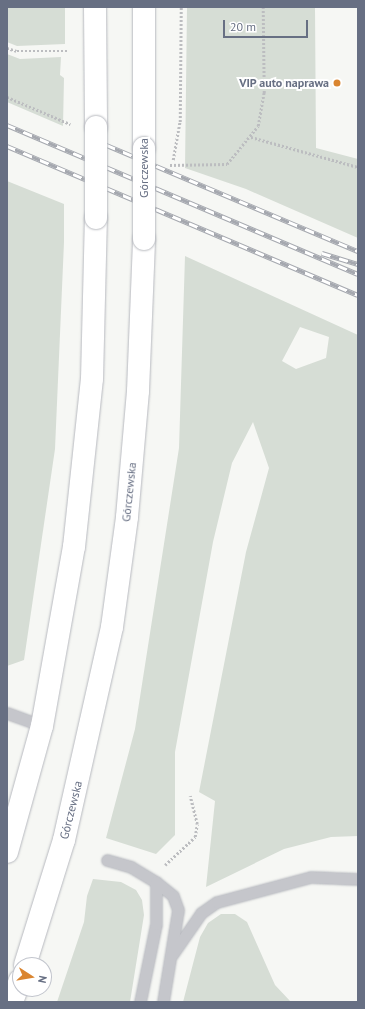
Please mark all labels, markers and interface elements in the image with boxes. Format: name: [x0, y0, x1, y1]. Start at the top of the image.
scale bar: [225, 12, 310, 38]
text: 20 m: [230, 19, 256, 34]
place label: VIP auto naprawa: [239, 76, 329, 90]
marker: VIP auto naprawa: [332, 78, 342, 88]
street label: Górczewska: [137, 138, 151, 198]
street label: Górczewska: [119, 462, 139, 522]
street label: Górczewska: [57, 779, 85, 841]
north arrow: [12, 957, 52, 997]
text: N: [35, 974, 50, 984]

